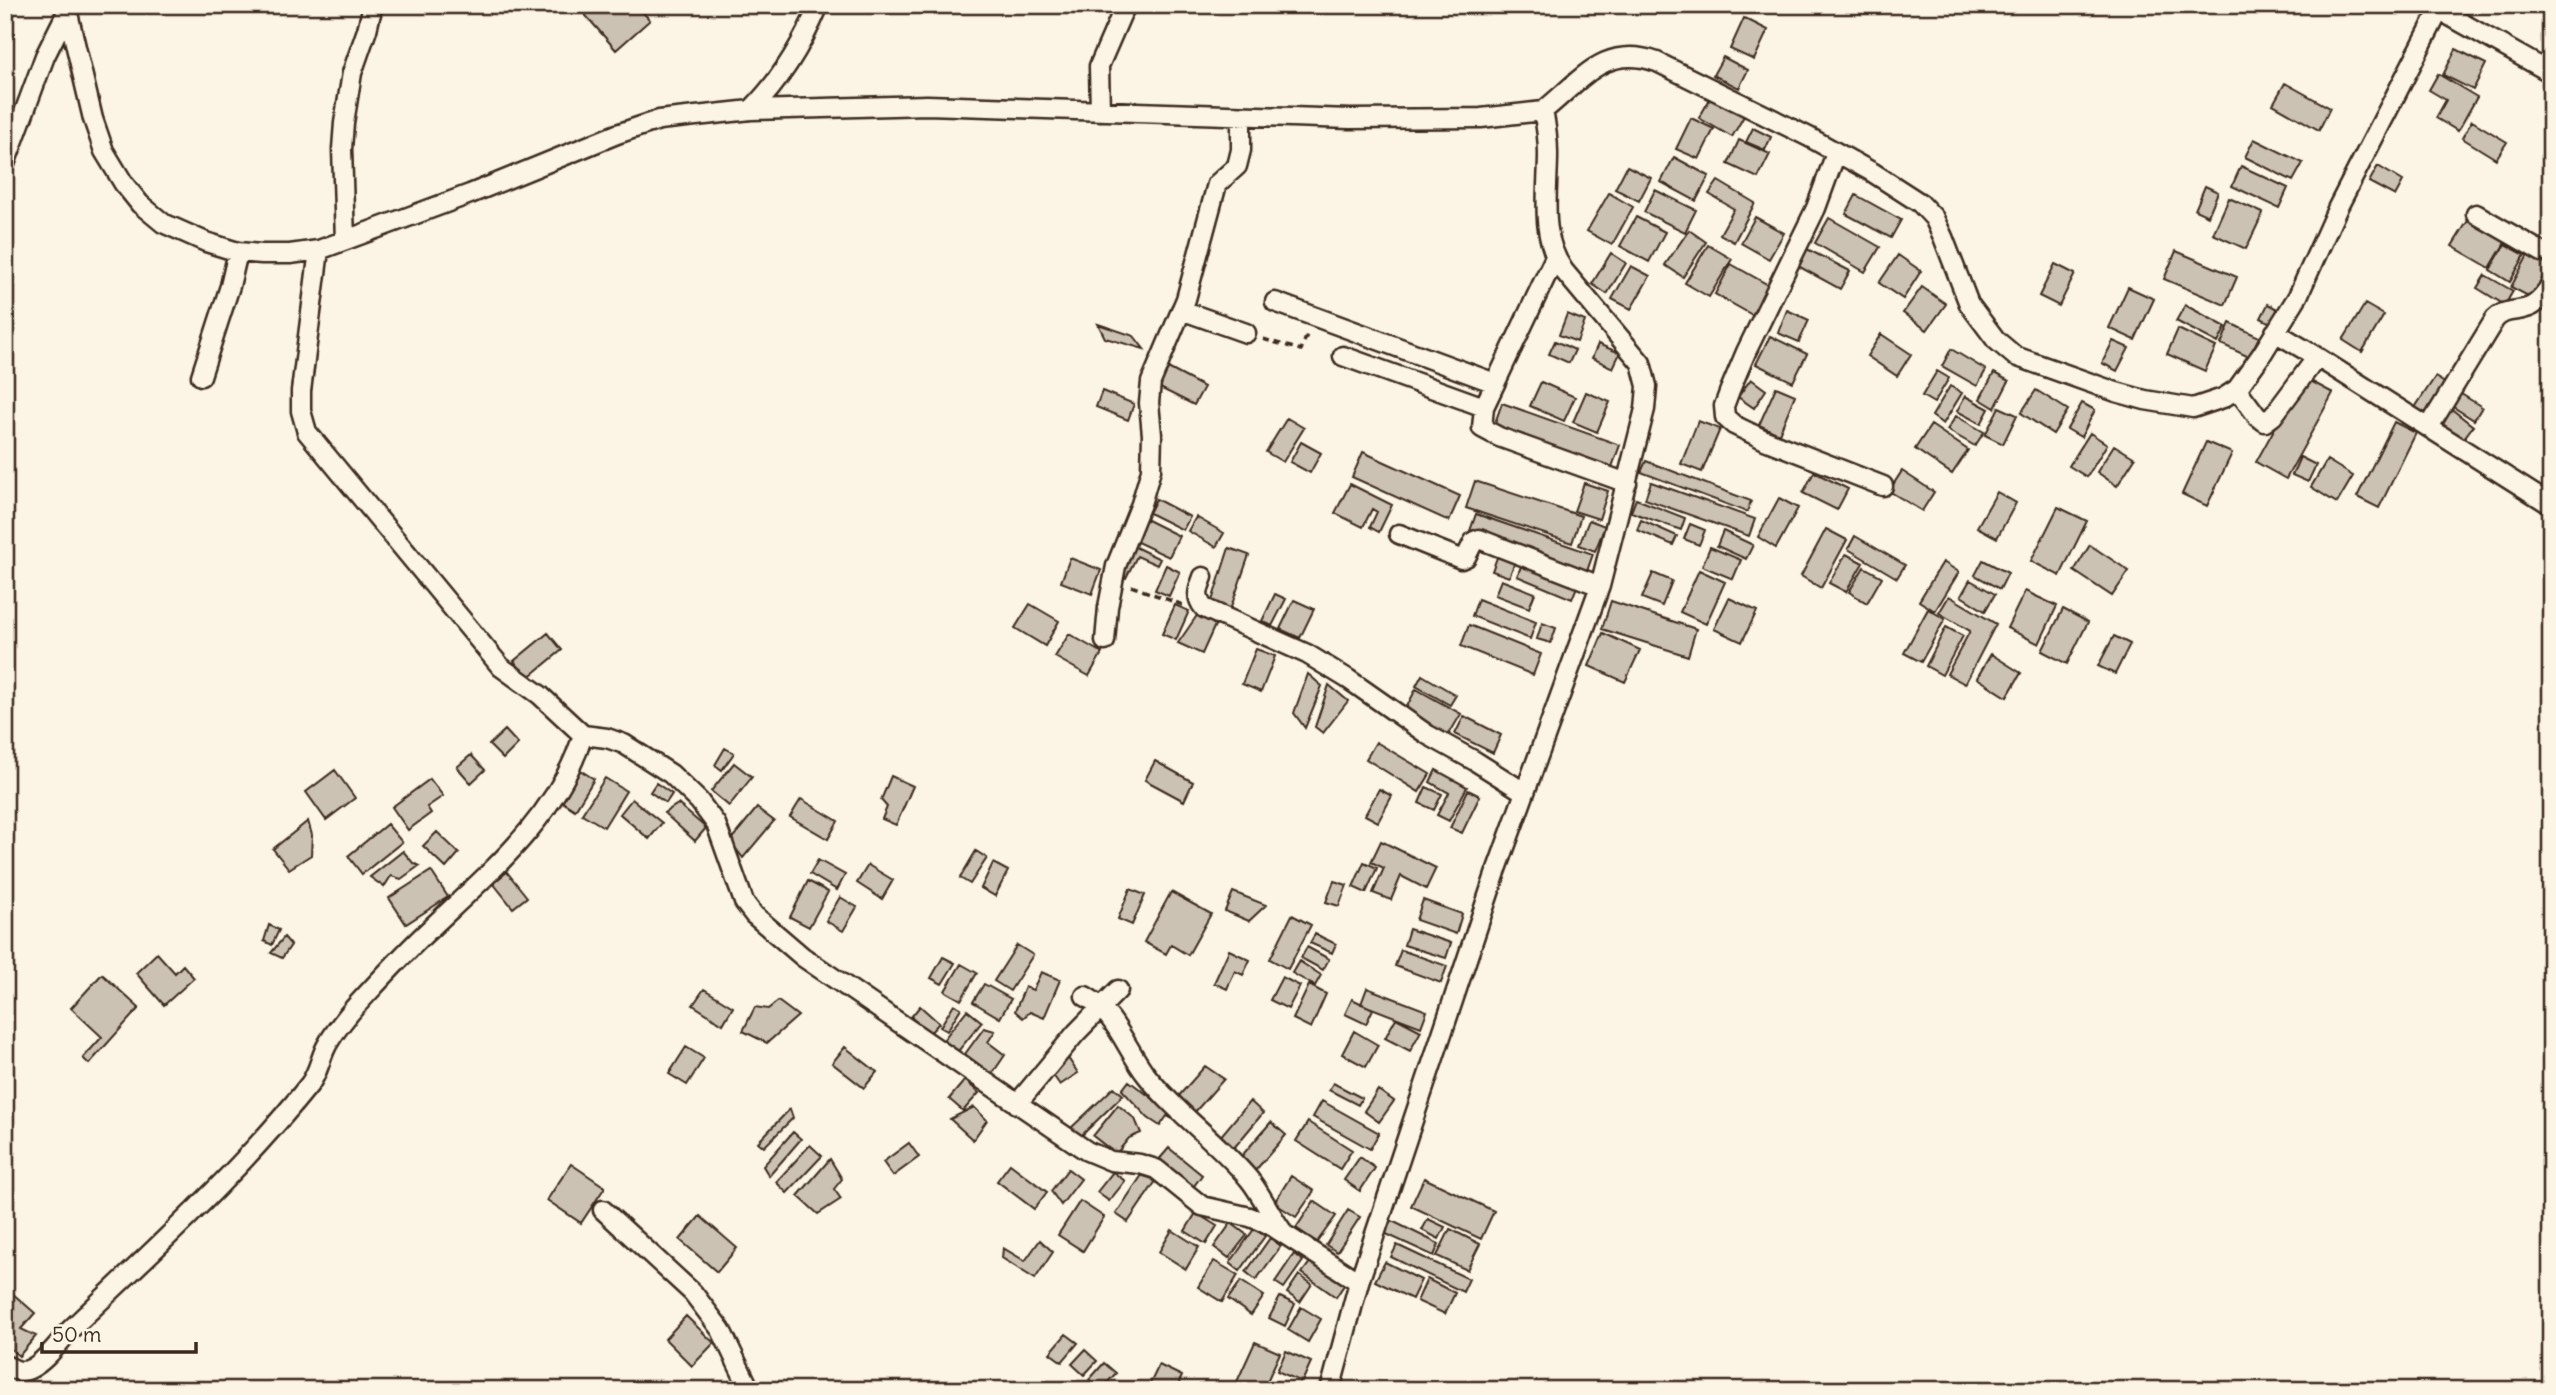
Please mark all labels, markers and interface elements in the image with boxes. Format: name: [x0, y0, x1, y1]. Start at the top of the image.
scale bar: [42, 1311, 196, 1355]
text: 50 m: [52, 1321, 101, 1348]

